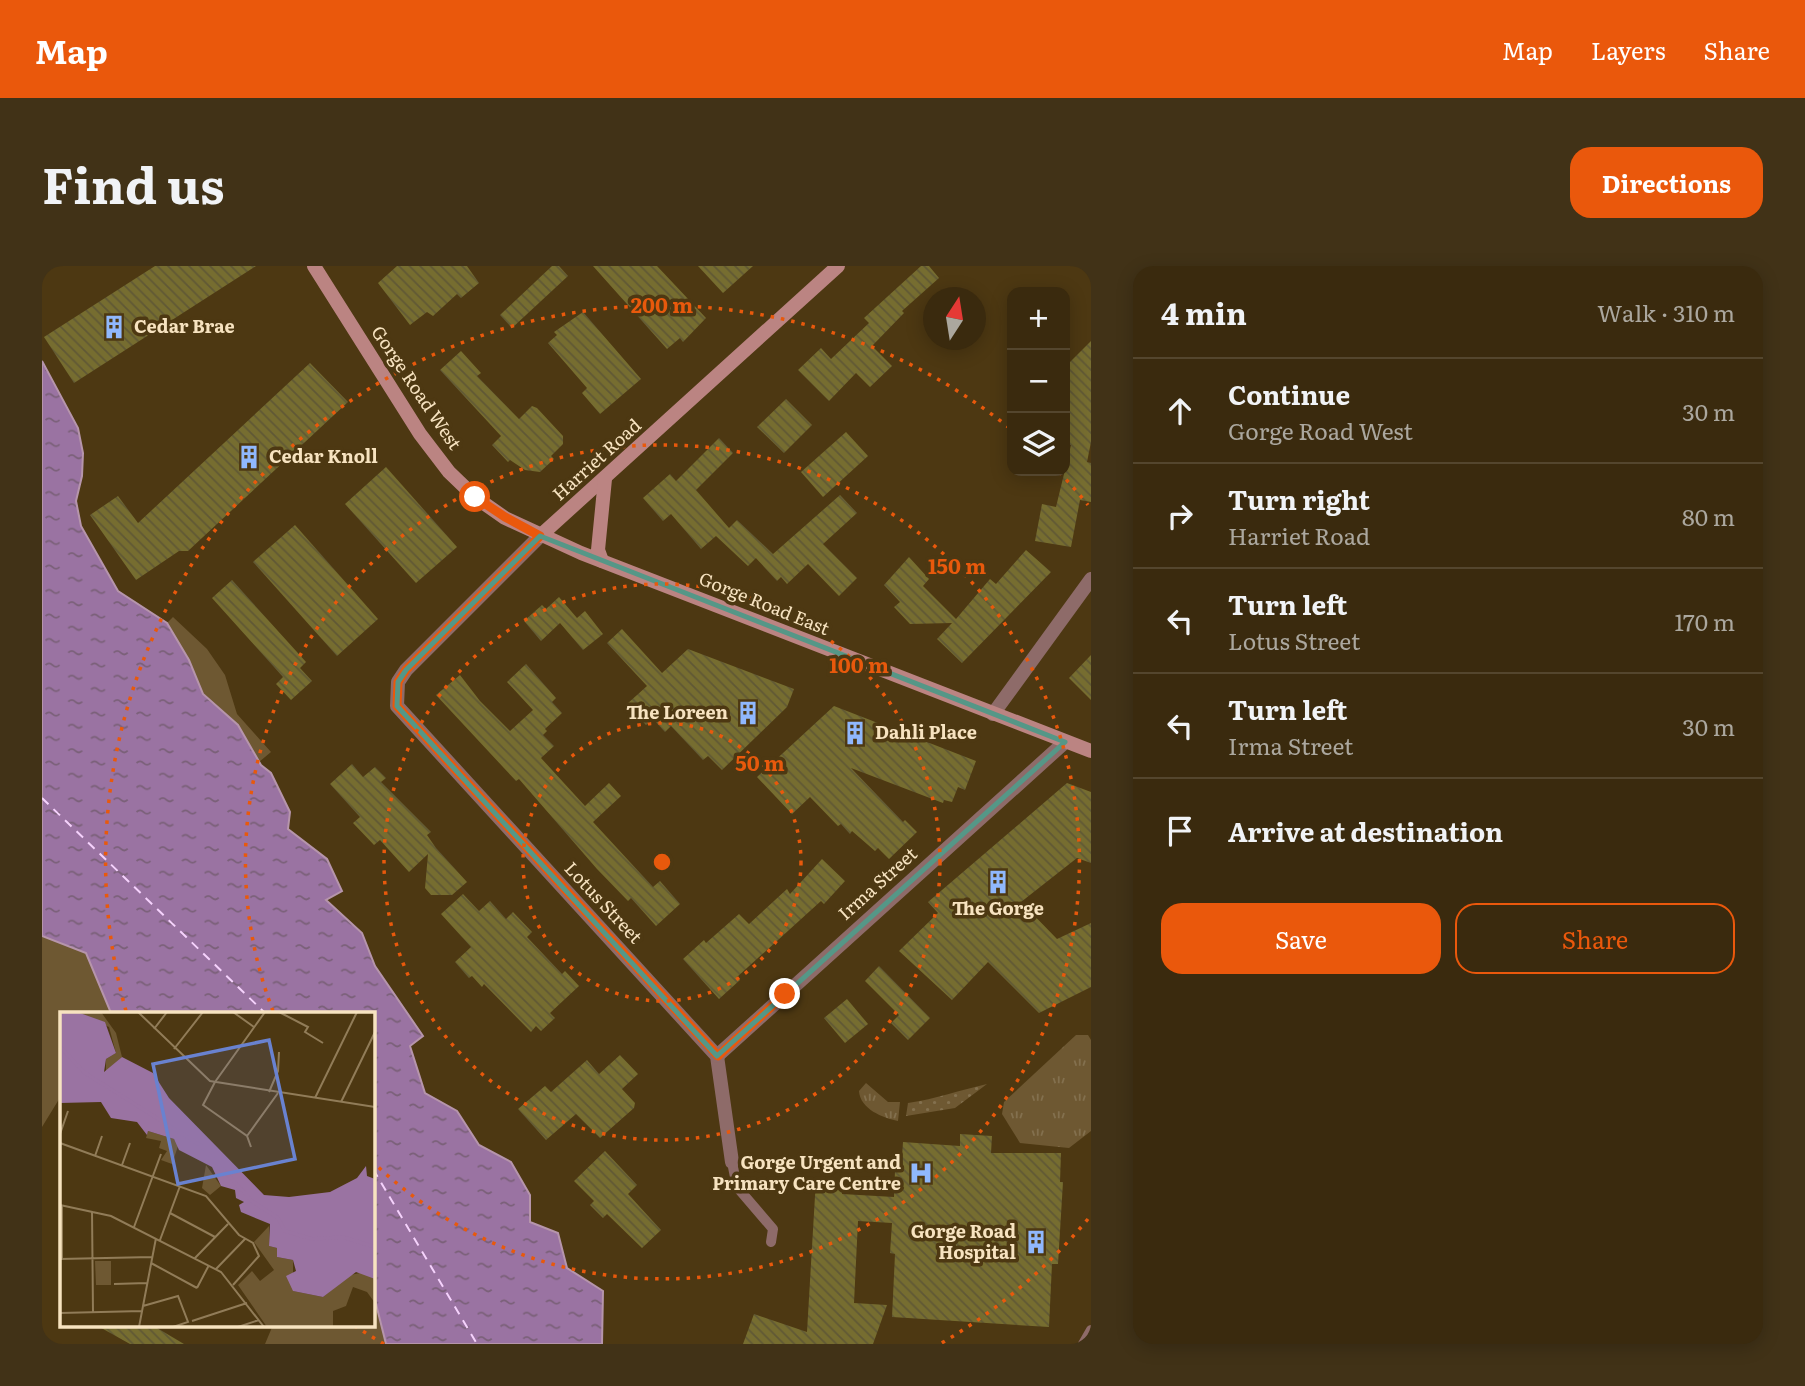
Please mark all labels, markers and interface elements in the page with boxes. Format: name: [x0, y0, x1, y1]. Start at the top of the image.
text: Map: [35, 25, 108, 74]
text: Map: [1502, 32, 1553, 67]
text: Layers: [1591, 32, 1665, 67]
text: Share: [1703, 32, 1770, 67]
text: Find us: [42, 146, 225, 219]
button: Directions: [1570, 147, 1763, 218]
north arrow: [923, 287, 986, 350]
map controls: [1007, 287, 1070, 476]
button: +: [1007, 287, 1070, 350]
text: 200 m: [631, 288, 693, 319]
text: 4 min: [1161, 290, 1247, 334]
text: Walk · 310 m: [1597, 295, 1735, 329]
place label: Cedar Brae: [134, 312, 235, 339]
building icon: Cedar Brae: [100, 313, 128, 341]
street label: Gorge Road West: [366, 320, 469, 455]
button: −: [1007, 350, 1070, 413]
text: Continue: [1228, 374, 1350, 413]
icon: ahead: [1161, 392, 1199, 430]
text: 30 m: [1682, 394, 1735, 428]
street label: Harriet Road: [546, 412, 646, 506]
button: layers: [1007, 413, 1070, 476]
text: Gorge Road West: [1228, 413, 1413, 447]
place label: Cedar Knoll: [269, 442, 378, 469]
building icon: Cedar Knoll: [235, 443, 263, 471]
text: Turn right: [1228, 479, 1370, 518]
route start: [459, 481, 490, 512]
icon: right: [1161, 497, 1199, 535]
text: 80 m: [1682, 499, 1735, 533]
text: Harriet Road: [1228, 518, 1370, 552]
text: 150 m: [928, 549, 986, 580]
street label: Gorge Road East: [695, 564, 835, 641]
text: Turn left: [1228, 584, 1347, 623]
icon: left: [1161, 602, 1199, 640]
text: 170 m: [1674, 604, 1735, 638]
text: Lotus Street: [1228, 623, 1360, 657]
text: 100 m: [829, 648, 889, 679]
text: Turn left: [1228, 689, 1347, 728]
place label: The Loreen: [626, 698, 728, 725]
building icon: The Loreen: [734, 699, 762, 727]
icon: left: [1161, 707, 1199, 745]
text: 30 m: [1682, 709, 1735, 743]
place label: Dahli Place: [875, 718, 977, 745]
building icon: Dahli Place: [841, 719, 869, 747]
text: Irma Street: [1228, 728, 1353, 762]
text: 50 m: [735, 746, 785, 777]
text: Arrive at destination: [1228, 811, 1503, 850]
icon: arrive: [1161, 812, 1199, 850]
street label: Irma Street: [831, 840, 923, 926]
centre of rings: [650, 850, 674, 874]
street label: Lotus Street: [559, 855, 650, 950]
building icon: The Gorge: [984, 868, 1012, 896]
place label: The Gorge: [952, 894, 1044, 921]
button: Save: [1161, 903, 1441, 974]
button: Share: [1455, 903, 1735, 974]
route end: [769, 978, 800, 1009]
inset map: [60, 1012, 374, 1326]
place label: Gorge Urgent and Primary Care Centre: [712, 1148, 901, 1196]
hospital icon: Gorge Urgent and Primary Care Centre: [907, 1159, 935, 1187]
place label: Gorge Road Hospital: [911, 1217, 1016, 1265]
building icon: Gorge Road Hospital: [1022, 1228, 1050, 1256]

